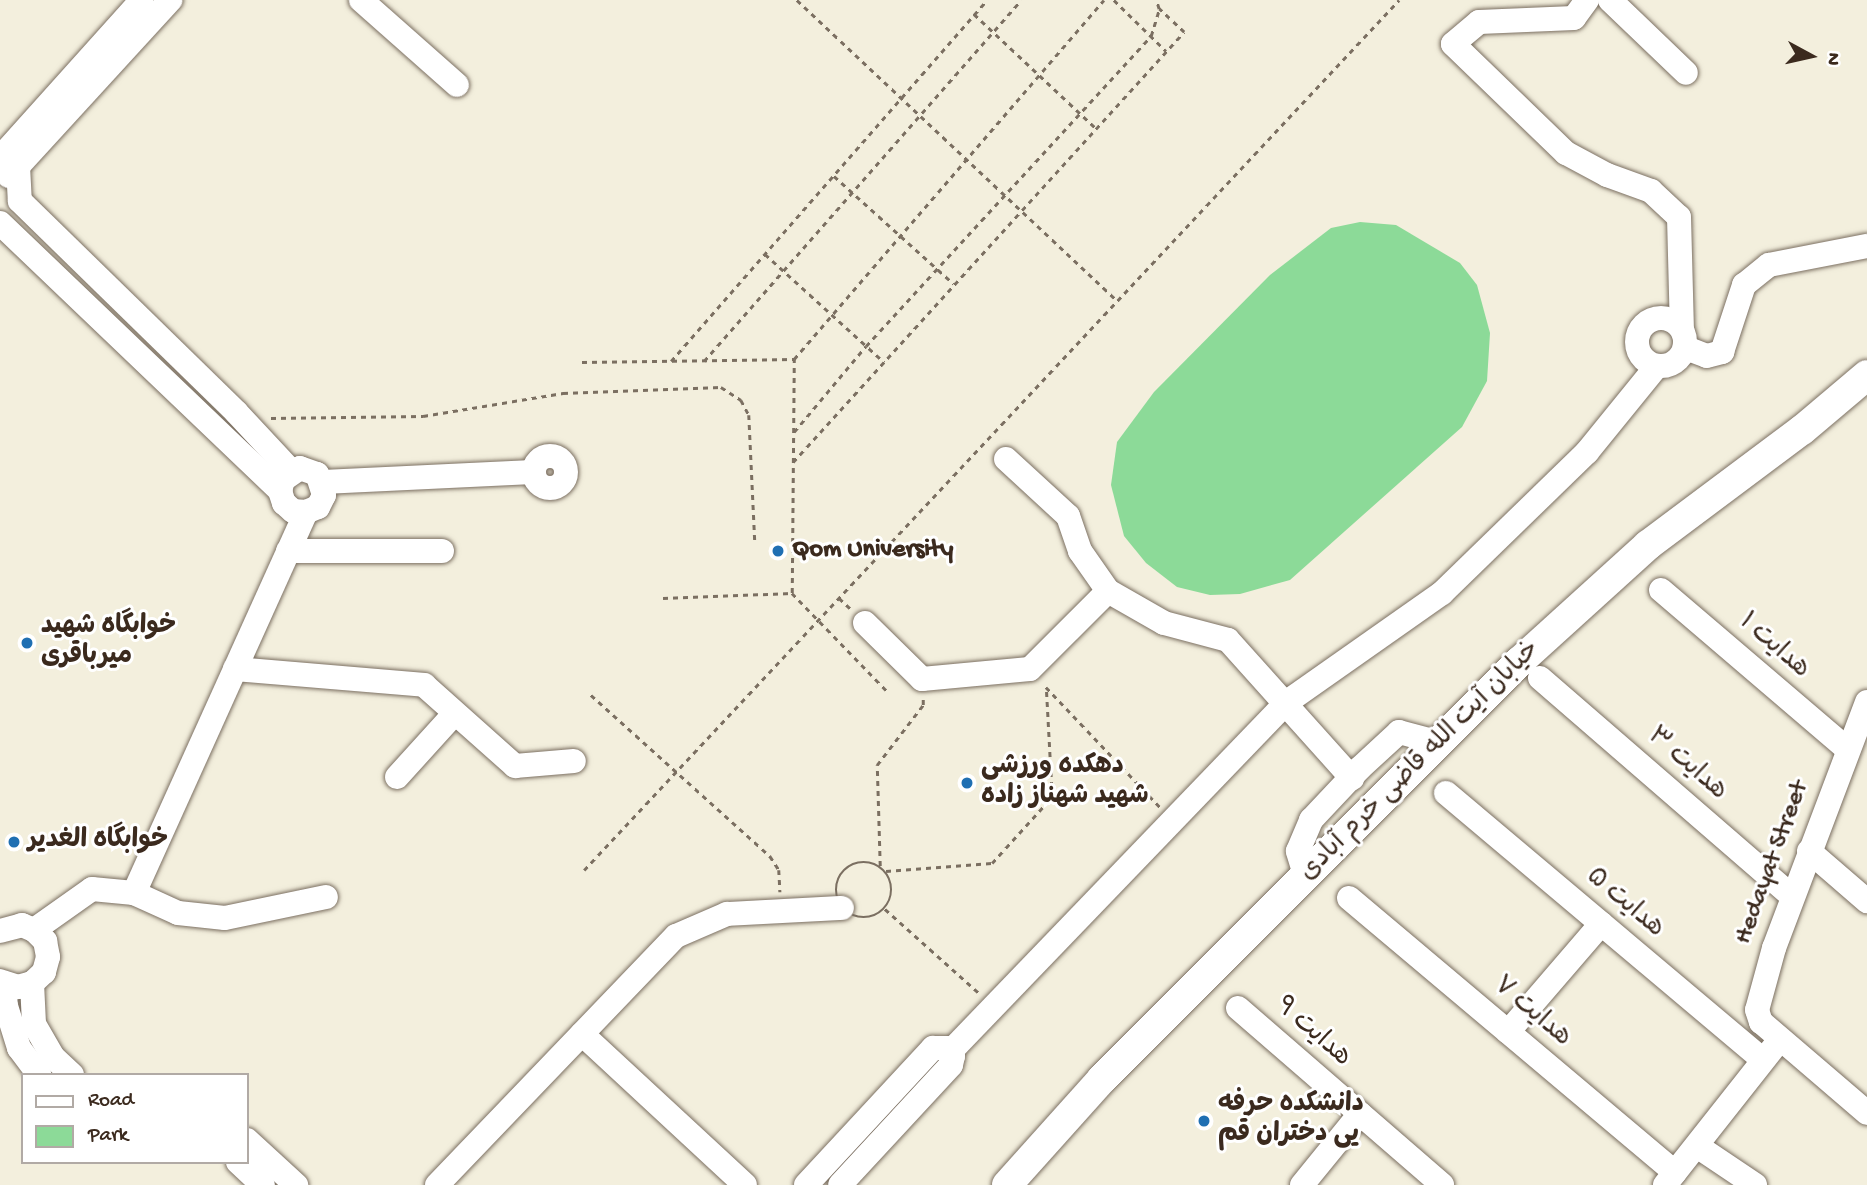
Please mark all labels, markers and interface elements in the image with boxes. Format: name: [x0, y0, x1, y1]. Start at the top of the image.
north arrow: [1776, 21, 1846, 91]
text: N: [1820, 51, 1845, 67]
place label: Qom University: [792, 535, 953, 567]
marker: Qom University: [770, 543, 786, 559]
street label: هدایت ۱: [1731, 608, 1815, 686]
place label: خوابگاه شهید میرباقری: [41, 612, 176, 674]
marker: خوابگاه شهید میرباقری: [19, 635, 35, 651]
street label: خیابان آیت الله قاضی خرم آبادی: [1294, 635, 1548, 889]
street label: هدایت ۳: [1640, 722, 1732, 808]
place label: دهکده ورزشی شهید شهناز زاده: [981, 752, 1149, 814]
marker: دهکده ورزشی شهید شهناز زاده: [959, 775, 975, 791]
street label: Hedayat Street: [1729, 777, 1817, 949]
place label: خوابگاه الغدیر: [28, 826, 168, 858]
marker: خوابگاه الغدیر: [6, 834, 22, 850]
street label: هدایت ۵: [1579, 862, 1669, 946]
street label: هدایت ۷: [1485, 971, 1577, 1055]
street label: هدایت ۹: [1267, 991, 1357, 1075]
legend: [21, 1073, 248, 1164]
text: Road: [88, 1089, 134, 1114]
place label: دانشکده حرفه یی دختران قم: [1218, 1090, 1364, 1152]
marker: دانشکده حرفه یی دختران قم: [1196, 1113, 1212, 1129]
text: Park: [88, 1124, 128, 1149]

